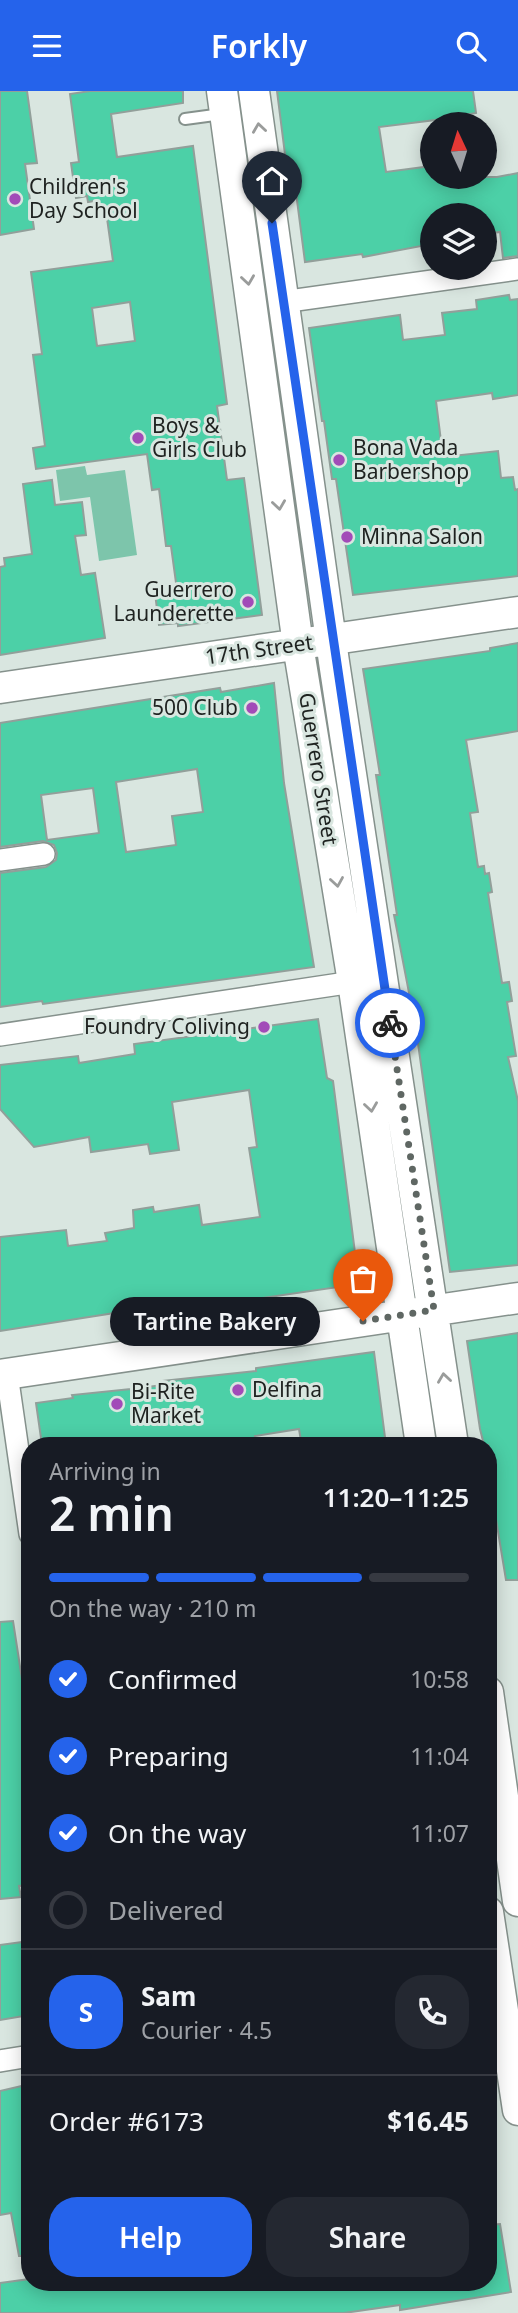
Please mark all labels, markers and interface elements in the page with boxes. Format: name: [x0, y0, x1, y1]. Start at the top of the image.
text: Forkly: [211, 24, 307, 67]
icon: menu: [28, 27, 66, 65]
icon: search: [452, 27, 490, 65]
north arrow: [420, 112, 497, 189]
map controls: [420, 112, 497, 280]
one-way arrow: [251, 122, 266, 134]
pin: [242, 151, 302, 223]
icon: home: [253, 162, 291, 200]
place label: Children's Day School: [29, 172, 138, 224]
marker: Children's Day School: [7, 191, 23, 207]
button: layers: [420, 203, 497, 280]
one-way arrow: [240, 274, 255, 286]
place label: Boys & Girls Club: [152, 411, 247, 463]
marker: Boys & Girls Club: [130, 430, 146, 446]
place label: Bona Vada Barbershop: [353, 433, 469, 485]
marker: Bona Vada Barbershop: [331, 452, 347, 468]
one-way arrow: [271, 499, 286, 511]
place label: Minna Salon: [361, 522, 483, 550]
marker: Minna Salon: [339, 529, 355, 545]
place label: Guerrero Launderette: [113, 575, 234, 627]
marker: Guerrero Launderette: [240, 594, 256, 610]
street label: 17th Street: [203, 628, 315, 670]
street label: Guerrero Street: [293, 691, 345, 847]
place label: 500 Club: [152, 693, 238, 721]
marker: 500 Club: [244, 700, 260, 716]
one-way arrow: [329, 876, 344, 888]
courier: [355, 988, 425, 1058]
icon: bike: [371, 1004, 409, 1042]
place label: Foundry Coliving: [84, 1012, 250, 1040]
marker: Foundry Coliving: [256, 1019, 272, 1035]
one-way arrow: [364, 1101, 379, 1112]
pin: [333, 1249, 393, 1321]
icon: bag: [344, 1260, 382, 1298]
callout: Tartine Bakery: [111, 1297, 321, 1345]
text: Tartine Bakery: [134, 1305, 296, 1337]
one-way arrow: [436, 1372, 451, 1384]
place label: Delfina: [252, 1375, 322, 1403]
place label: Bi-Rite Market: [131, 1377, 202, 1429]
marker: Delfina: [230, 1382, 246, 1398]
marker: Bi-Rite Market: [109, 1396, 125, 1412]
text: Arriving in: [49, 1455, 161, 1487]
text: 11:20–11:25: [323, 1479, 469, 1515]
text: 2 min: [49, 1482, 174, 1544]
text: On the way · 210 m: [49, 1592, 256, 1624]
icon: check: [49, 1660, 87, 1698]
text: Confirmed: [108, 1661, 238, 1697]
text: 10:58: [410, 1663, 469, 1695]
icon: check: [49, 1737, 87, 1775]
text: Preparing: [108, 1738, 229, 1774]
text: 11:04: [410, 1740, 469, 1772]
icon: check: [49, 1814, 87, 1852]
text: On the way: [108, 1815, 246, 1851]
text: 11:07: [410, 1817, 469, 1849]
text: Delivered: [108, 1892, 224, 1928]
button: phone: [395, 1975, 469, 2049]
text: Sam: [141, 1978, 196, 2014]
text: S: [79, 1994, 93, 2030]
text: Courier · 4.5: [141, 2014, 272, 2046]
text: Order #6173: [49, 2103, 204, 2139]
text: $16.45: [387, 2103, 469, 2139]
button: Help: [49, 2197, 252, 2277]
button: Share: [266, 2197, 469, 2277]

